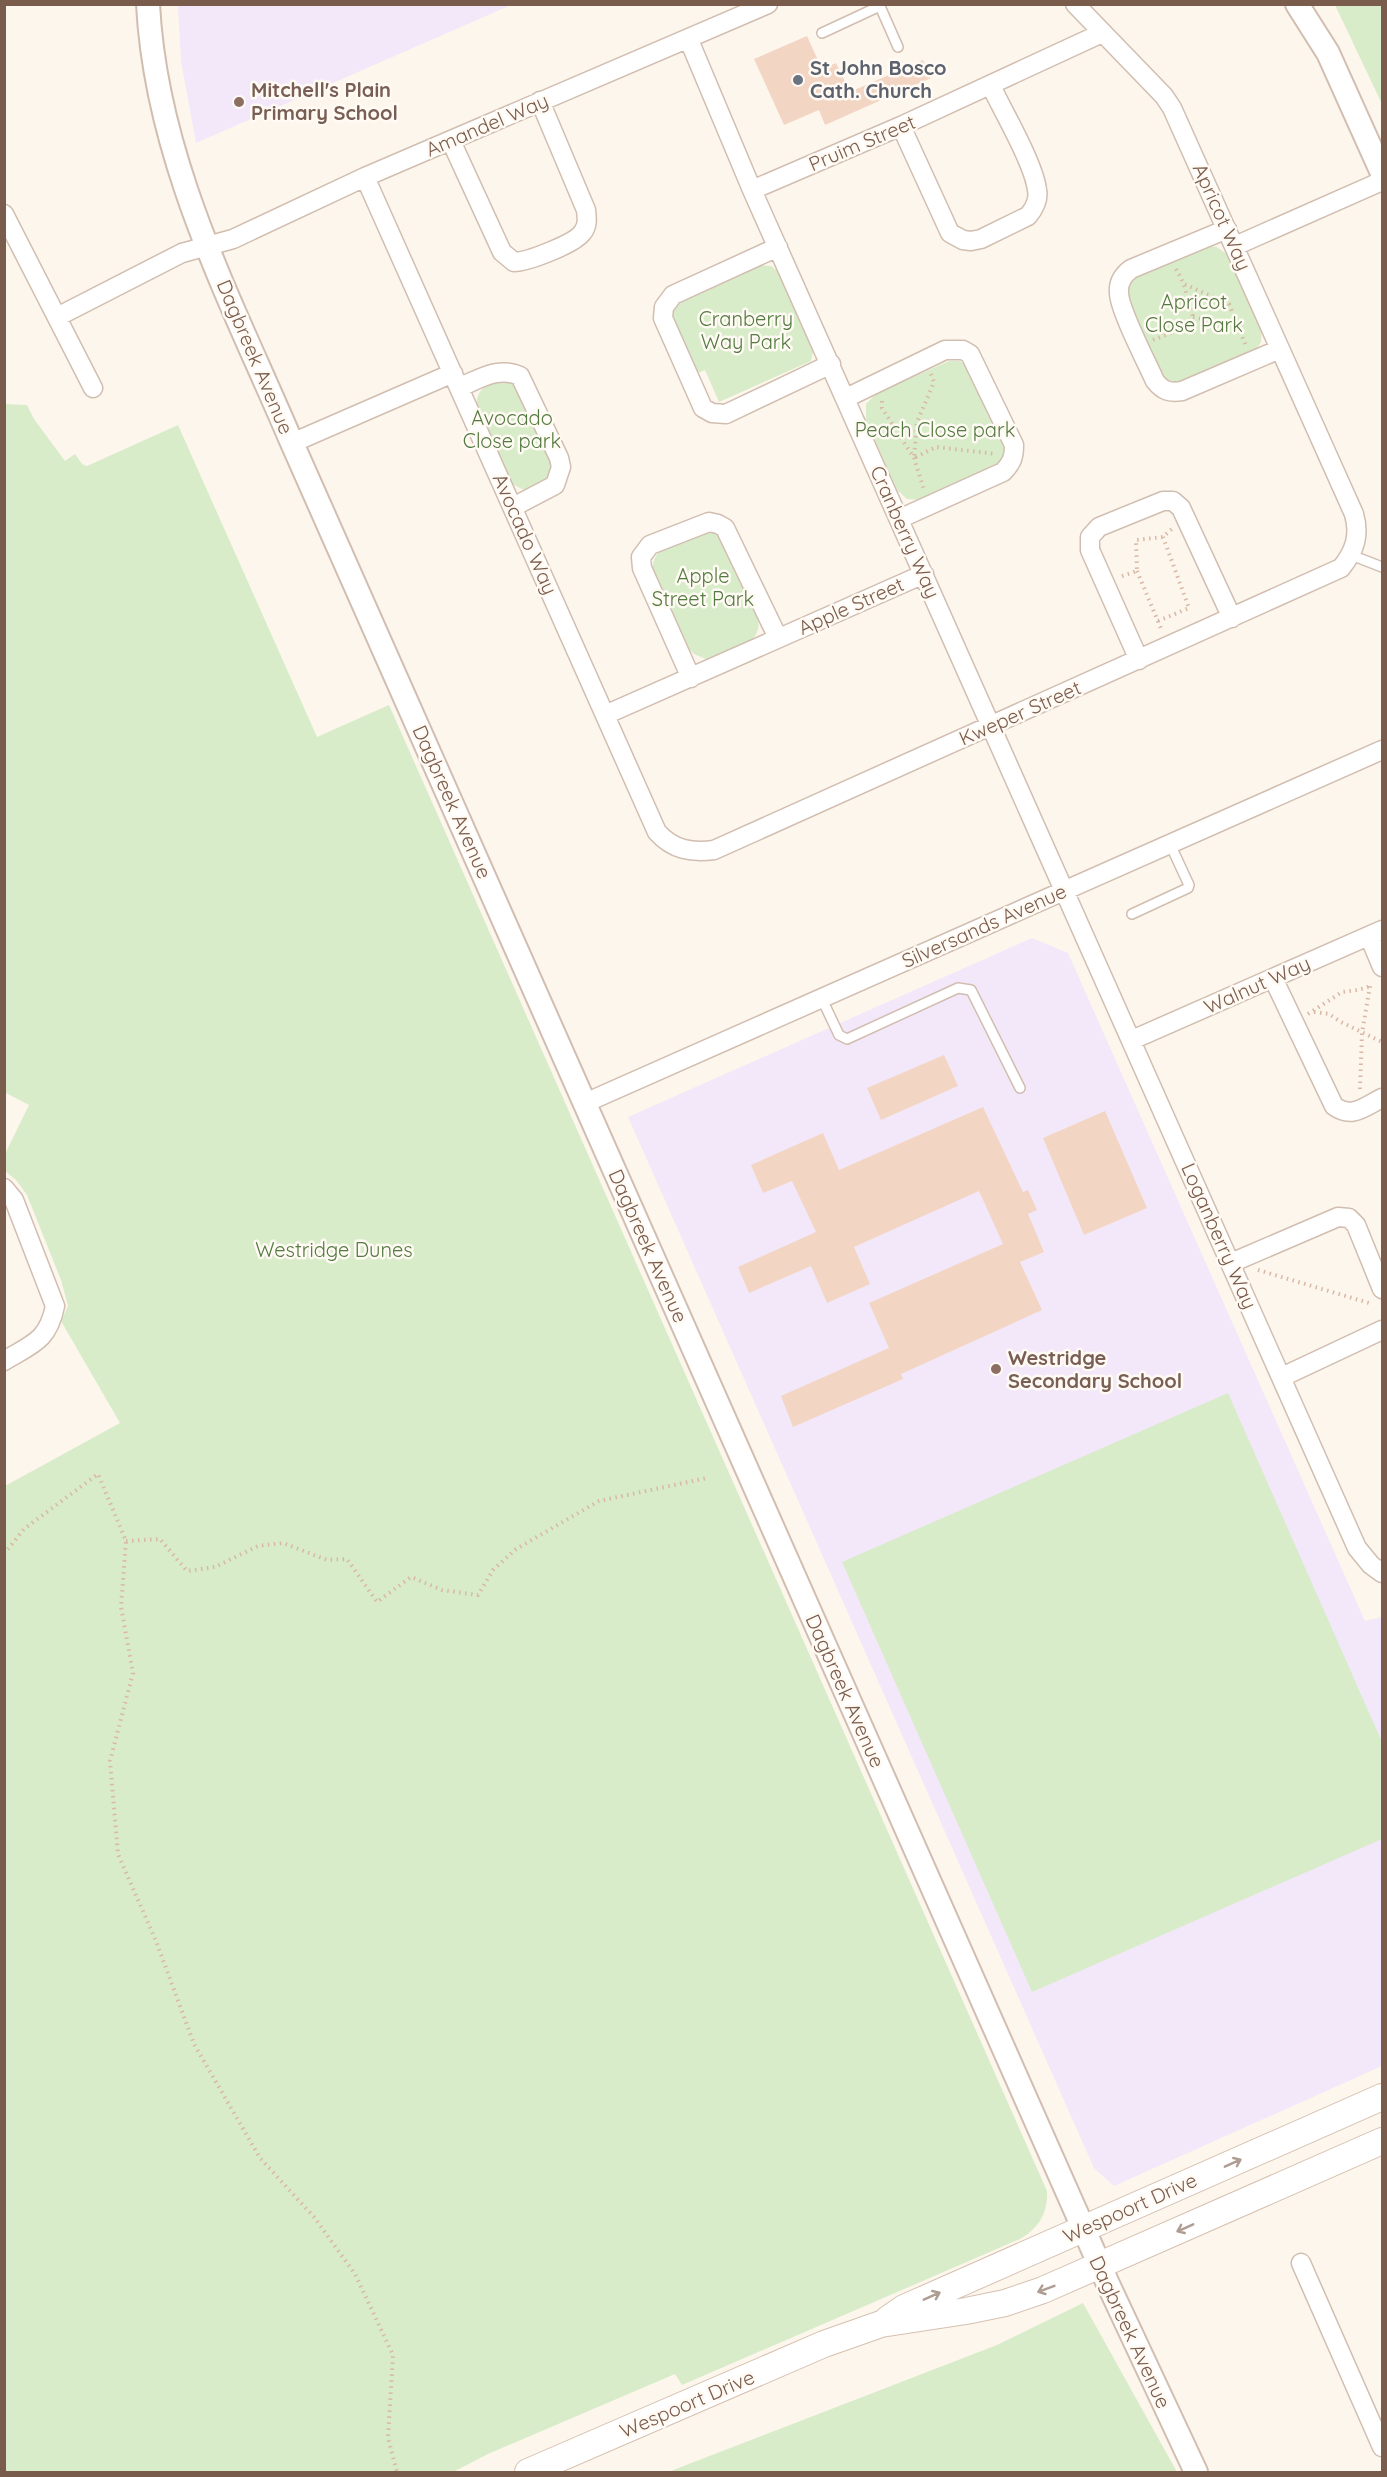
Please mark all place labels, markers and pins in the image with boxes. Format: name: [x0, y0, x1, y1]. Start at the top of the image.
place label: St John Bosco Cath. Church: [810, 55, 947, 103]
marker: St John Bosco Cath. Church: [791, 73, 805, 87]
place label: Mitchell's Plain Primary School: [251, 77, 398, 125]
marker: Mitchell's Plain Primary School: [232, 95, 246, 109]
place label: Westridge Secondary School: [1008, 1345, 1182, 1393]
marker: Westridge Secondary School: [989, 1362, 1003, 1376]

